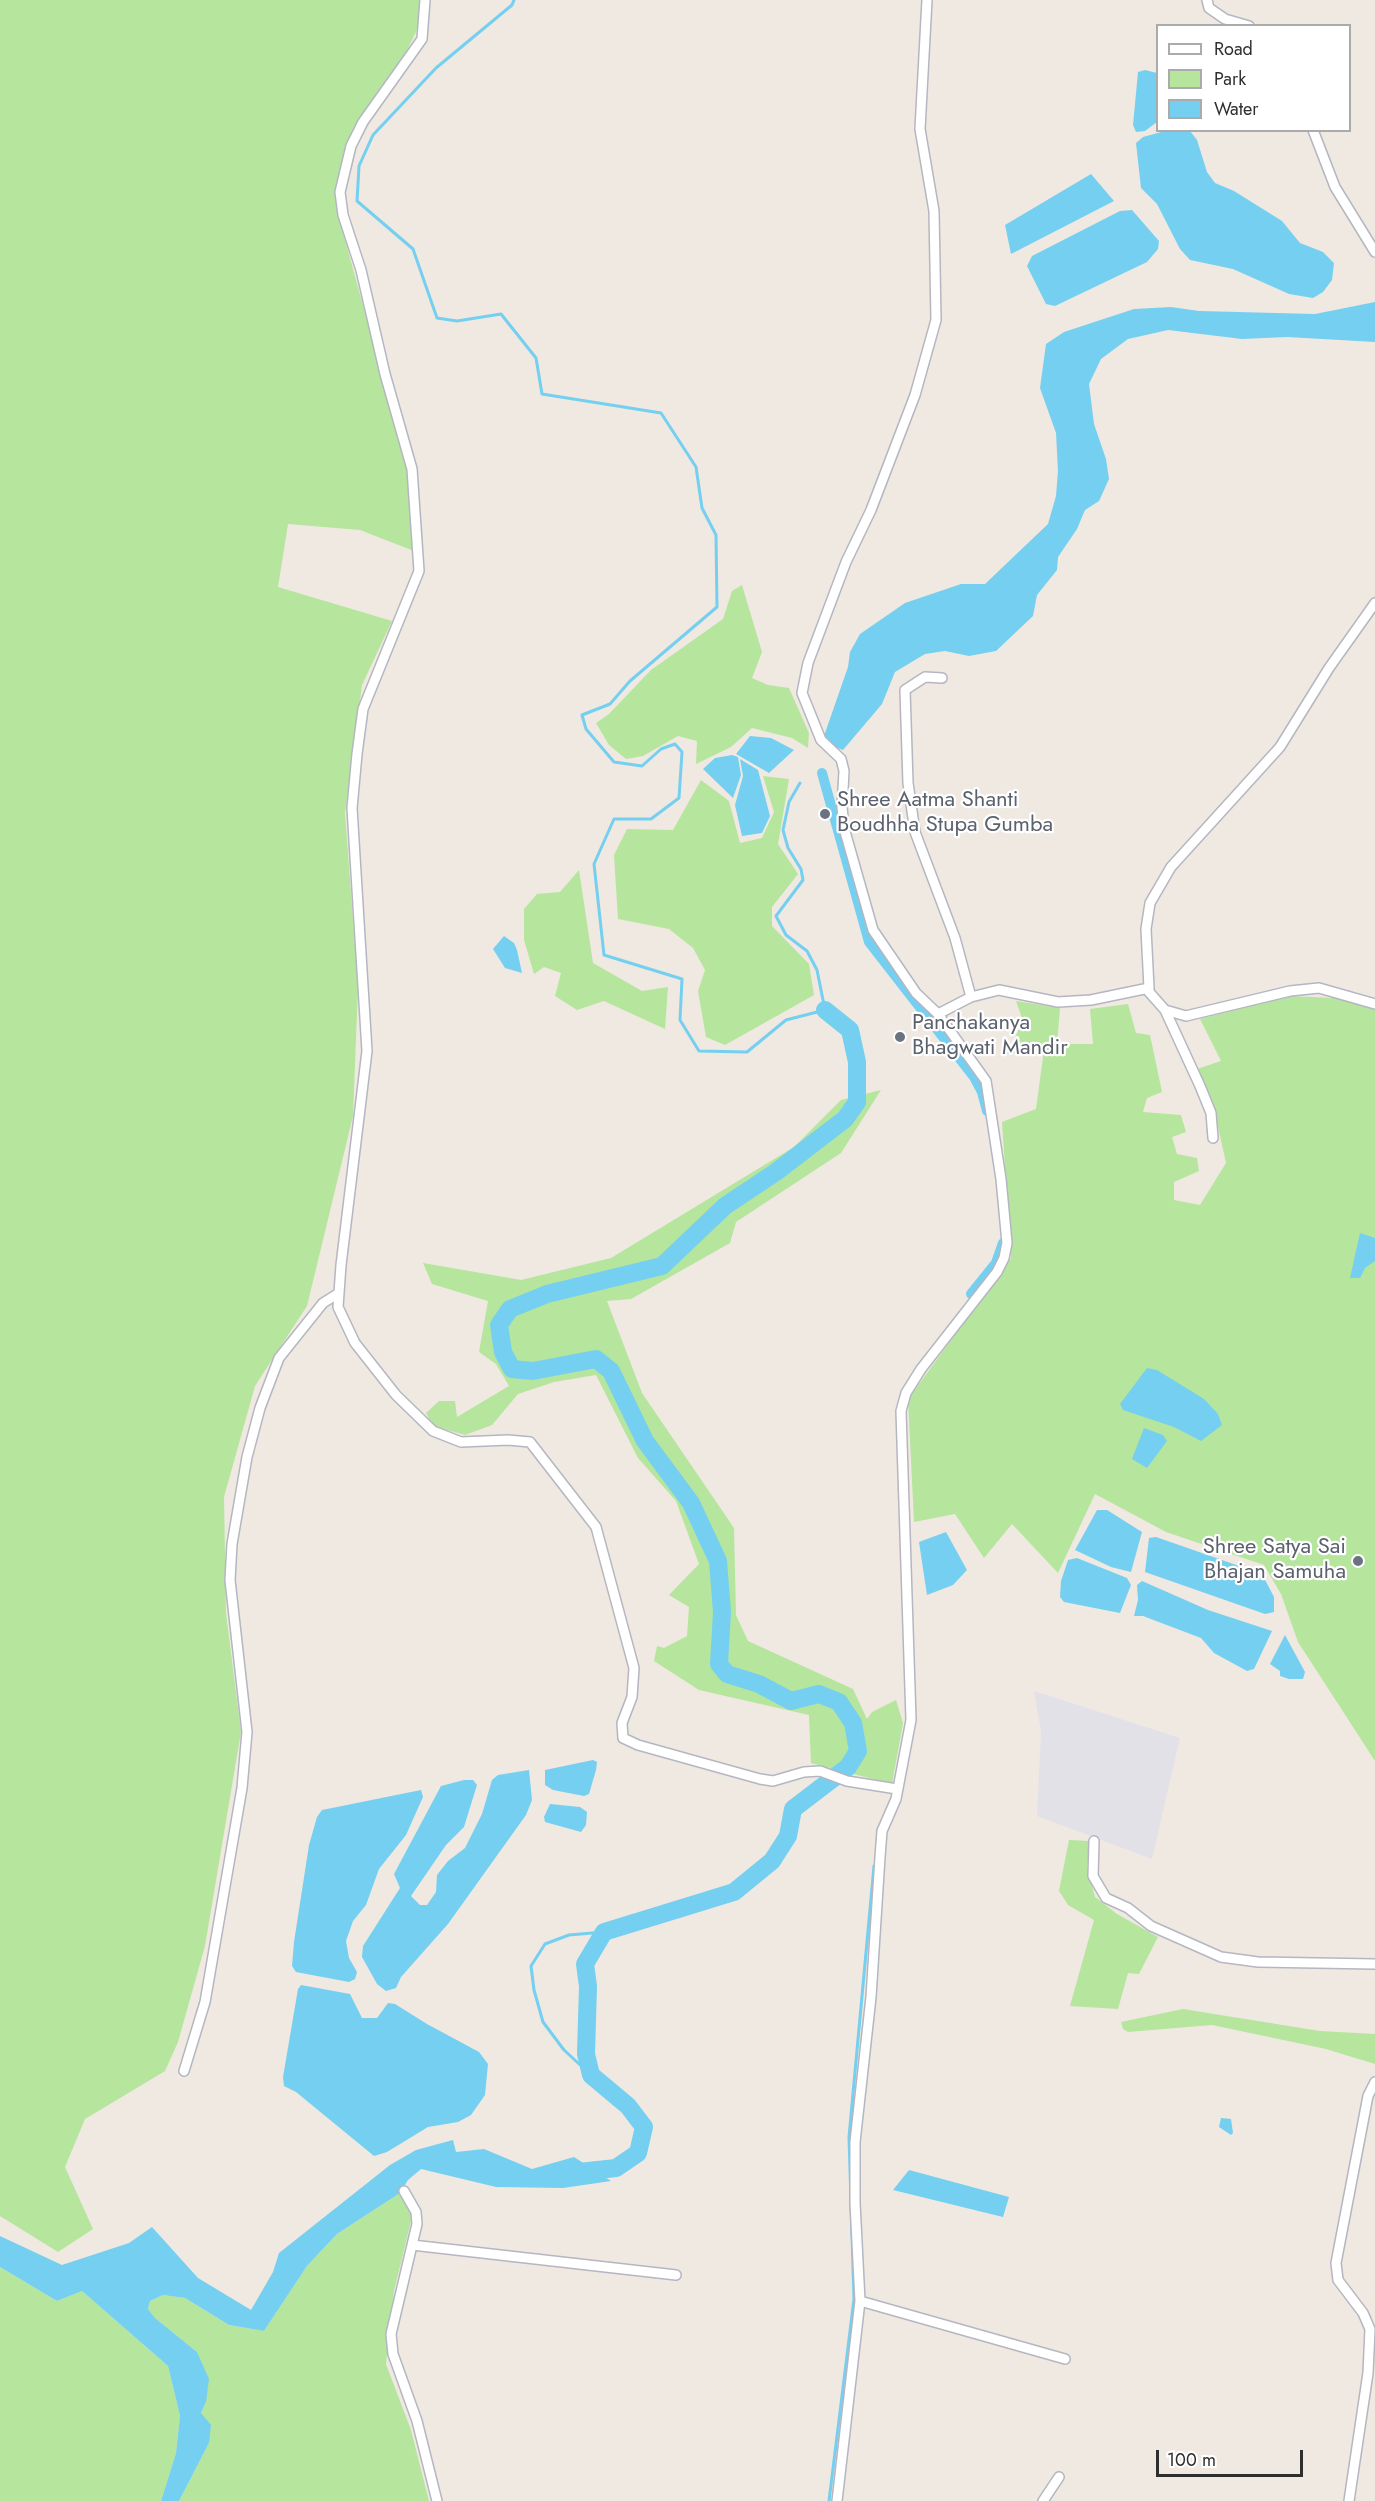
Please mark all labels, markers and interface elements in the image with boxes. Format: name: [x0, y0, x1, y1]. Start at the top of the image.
legend: [1156, 24, 1351, 132]
text: Road: [1214, 36, 1253, 62]
text: Park: [1214, 66, 1246, 92]
text: Water: [1214, 96, 1258, 122]
place label: Shree Aatma Shanti Boudhha Stupa Gumba: [837, 788, 1053, 840]
marker: Shree Aatma Shanti Boudhha Stupa Gumba: [818, 807, 832, 821]
place label: Panchakanya Bhagwati Mandir: [912, 1011, 1068, 1062]
marker: Panchakanya Bhagwati Mandir: [893, 1030, 907, 1044]
place label: Shree Satya Sai Bhajan Samuha: [1203, 1535, 1346, 1586]
marker: Shree Satya Sai Bhajan Samuha: [1351, 1554, 1365, 1568]
scale bar: [1159, 2438, 1306, 2476]
text: 100 m: [1167, 2447, 1216, 2473]

